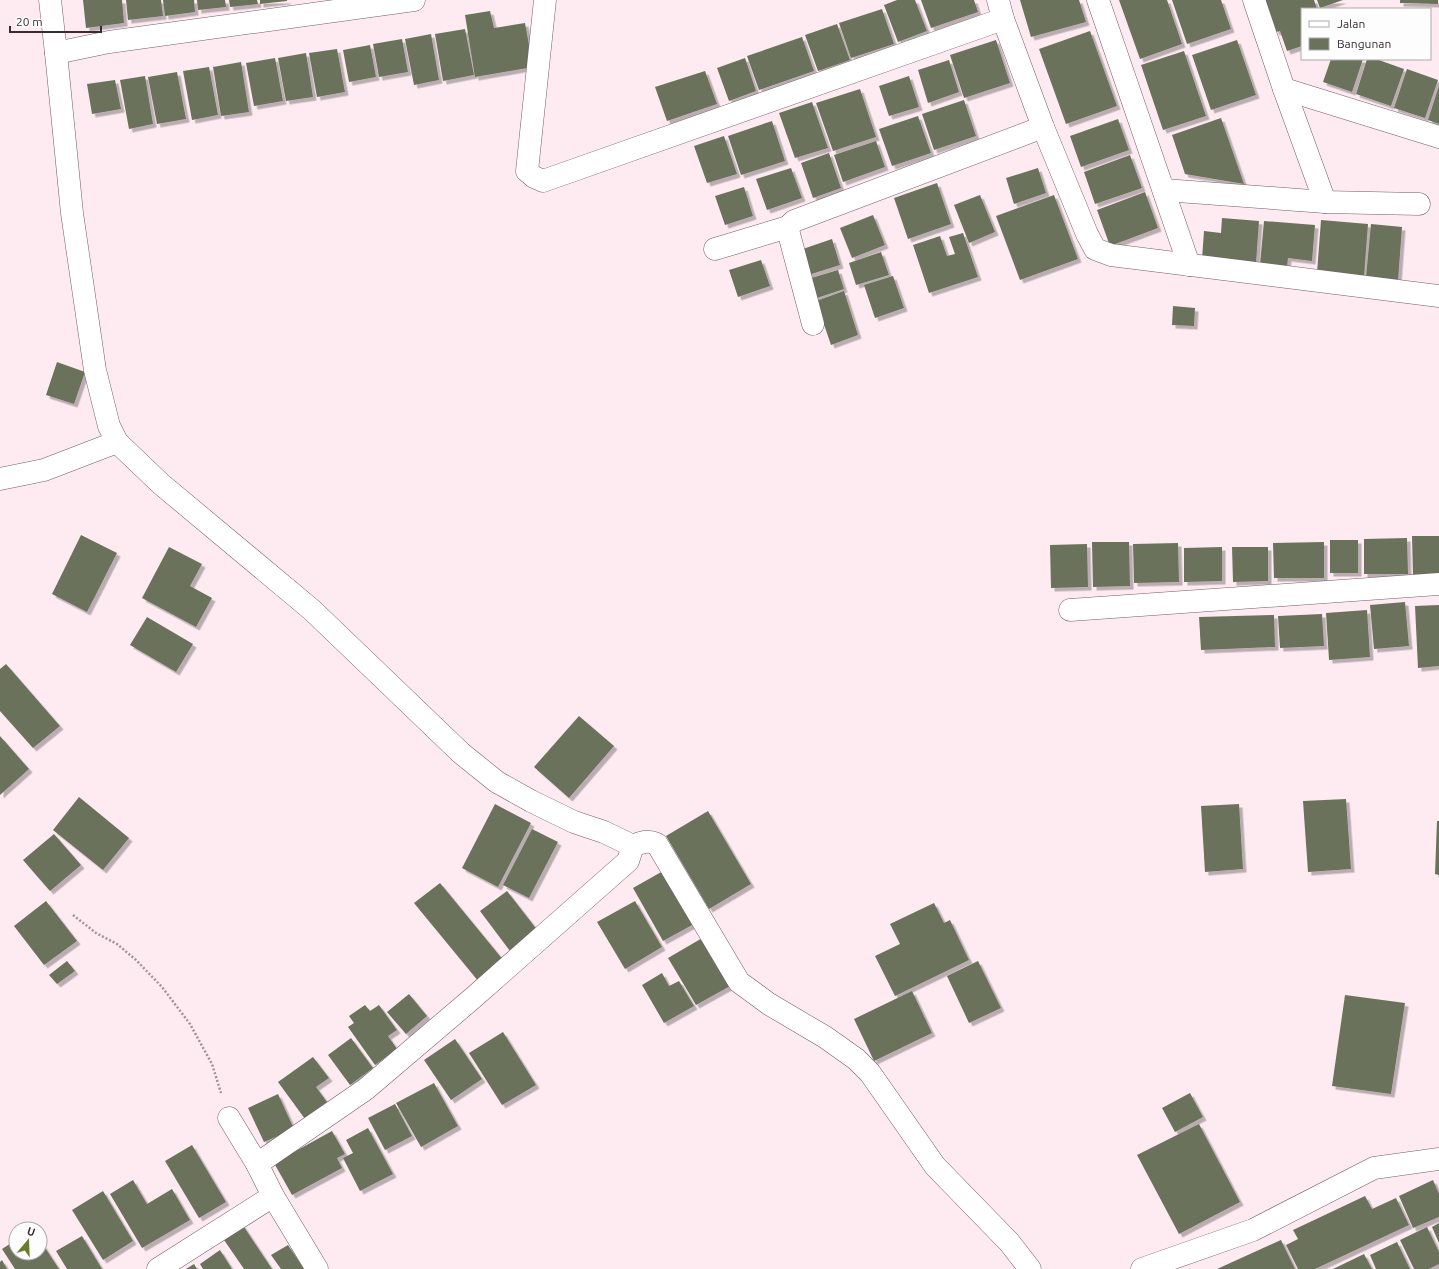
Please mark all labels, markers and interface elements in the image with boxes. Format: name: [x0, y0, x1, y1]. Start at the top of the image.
scale bar: [10, 8, 101, 34]
legend: [1301, 8, 1431, 60]
text: 20 m: [16, 15, 43, 28]
text: Jalan: [1337, 17, 1365, 30]
text: Bangunan: [1337, 37, 1391, 50]
north arrow: [8, 1221, 48, 1261]
text: U: [26, 1225, 37, 1238]

